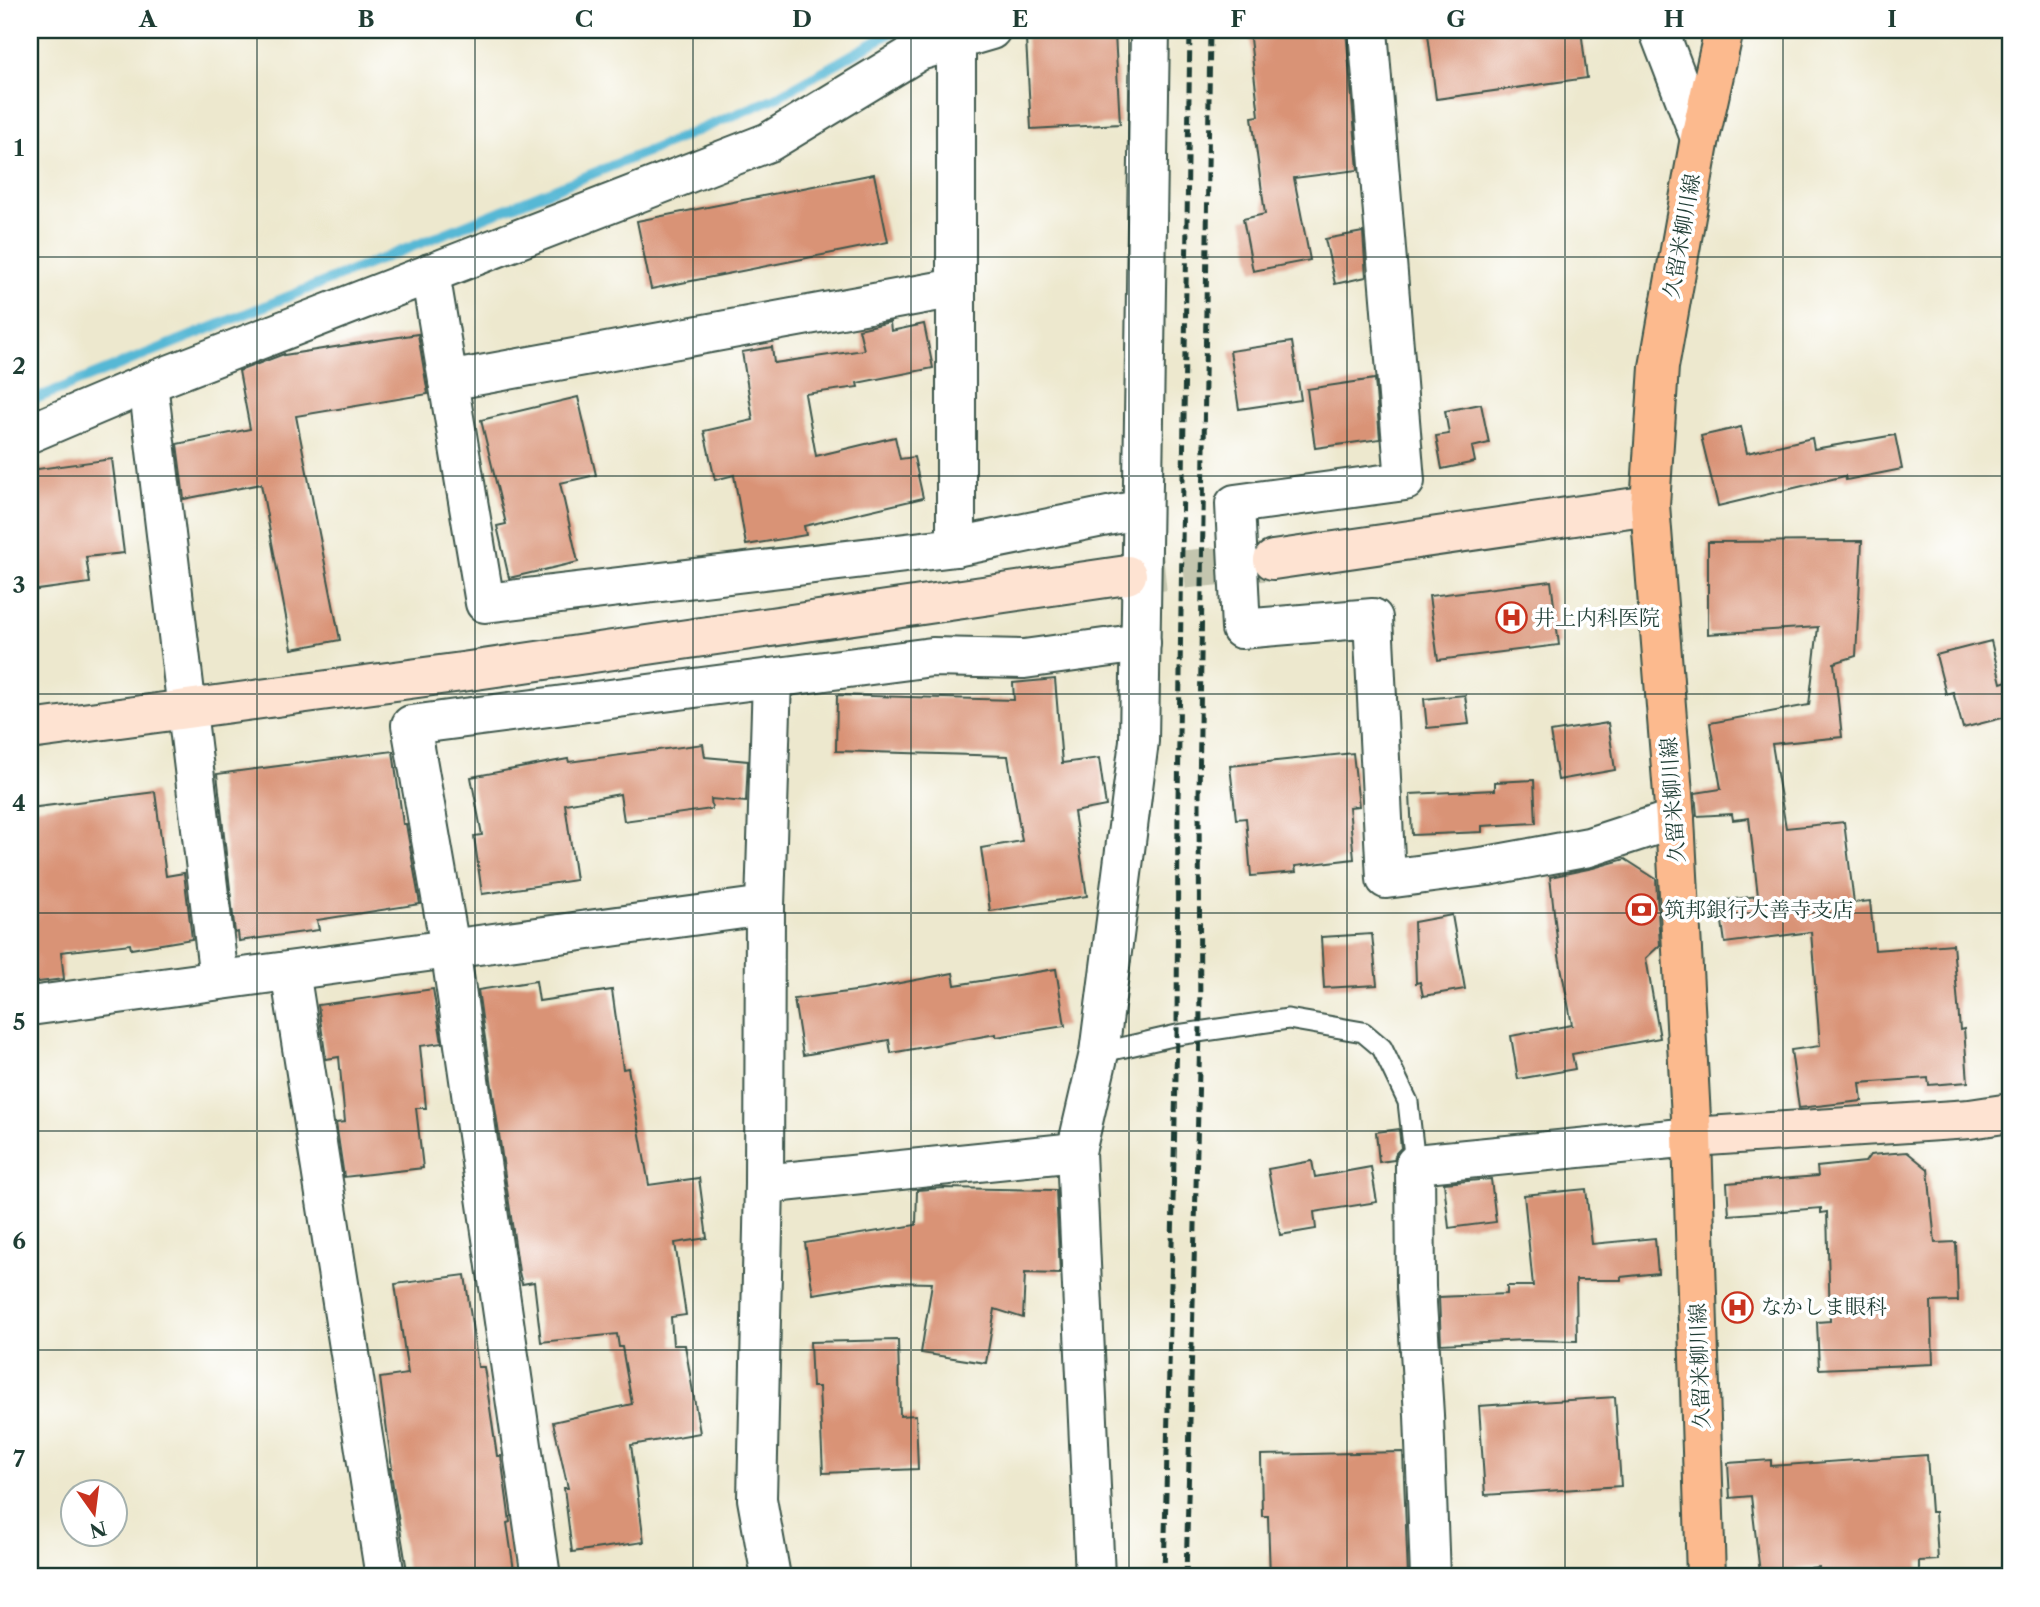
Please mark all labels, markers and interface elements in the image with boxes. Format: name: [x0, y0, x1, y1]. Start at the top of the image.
text: A: [138, 5, 158, 33]
text: B: [357, 5, 375, 33]
text: C: [575, 5, 593, 33]
text: D: [792, 5, 812, 33]
text: E: [1012, 5, 1028, 33]
text: F: [1230, 5, 1246, 33]
text: G: [1446, 5, 1466, 33]
text: H: [1664, 5, 1685, 33]
text: I: [1887, 5, 1897, 33]
text: 1: [14, 134, 25, 162]
street label: 久留米柳川線: [1658, 172, 1705, 300]
text: 2: [12, 352, 26, 380]
text: 3: [13, 571, 26, 599]
hospital icon: 井上内科医院: [1494, 601, 1528, 635]
place label: 井上内科医院: [1534, 605, 1660, 630]
street label: 久留米柳川線: [1656, 736, 1689, 864]
text: 4: [12, 789, 26, 817]
bank icon: 筑邦銀行大善寺支店: [1624, 893, 1658, 927]
place label: 筑邦銀行大善寺支店: [1664, 897, 1853, 922]
text: 5: [13, 1008, 25, 1036]
text: 6: [12, 1227, 26, 1255]
hospital icon: なかしま眼科: [1721, 1290, 1755, 1324]
place label: なかしま眼科: [1761, 1294, 1887, 1319]
street label: 久留米柳川線: [1685, 1303, 1714, 1429]
text: 7: [13, 1445, 25, 1473]
north arrow: [60, 1478, 130, 1548]
text: N: [87, 1516, 109, 1542]

